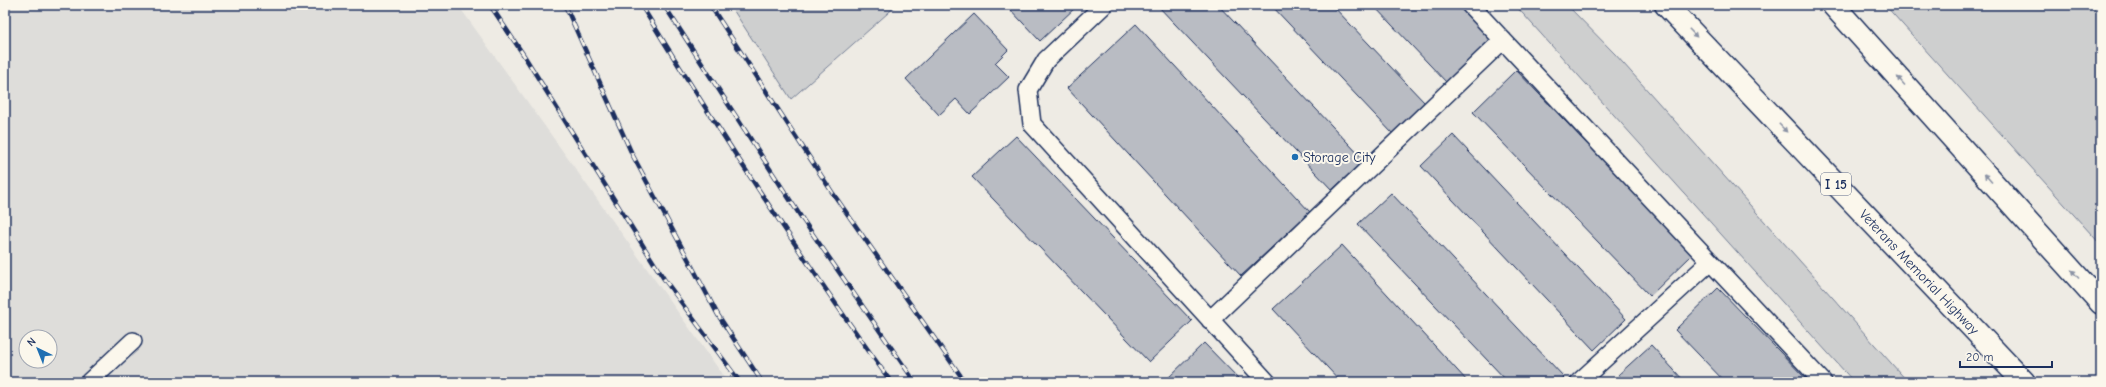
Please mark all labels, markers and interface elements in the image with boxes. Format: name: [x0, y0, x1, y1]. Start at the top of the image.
one-way arrow: [1688, 28, 1698, 38]
one-way arrow: [1897, 76, 1906, 86]
one-way arrow: [1778, 123, 1787, 132]
place label: Storage City: [1303, 149, 1376, 166]
marker: Storage City: [1290, 152, 1300, 162]
road number: I 15: [1821, 173, 1851, 195]
one-way arrow: [1983, 173, 1993, 183]
street label: Veterans Memorial Highway: [1856, 206, 1983, 339]
one-way arrow: [2071, 270, 2080, 279]
north arrow: [18, 329, 58, 369]
text: N: [24, 335, 39, 349]
scale bar: [1960, 343, 2052, 369]
text: 20 m: [1966, 350, 1994, 364]

